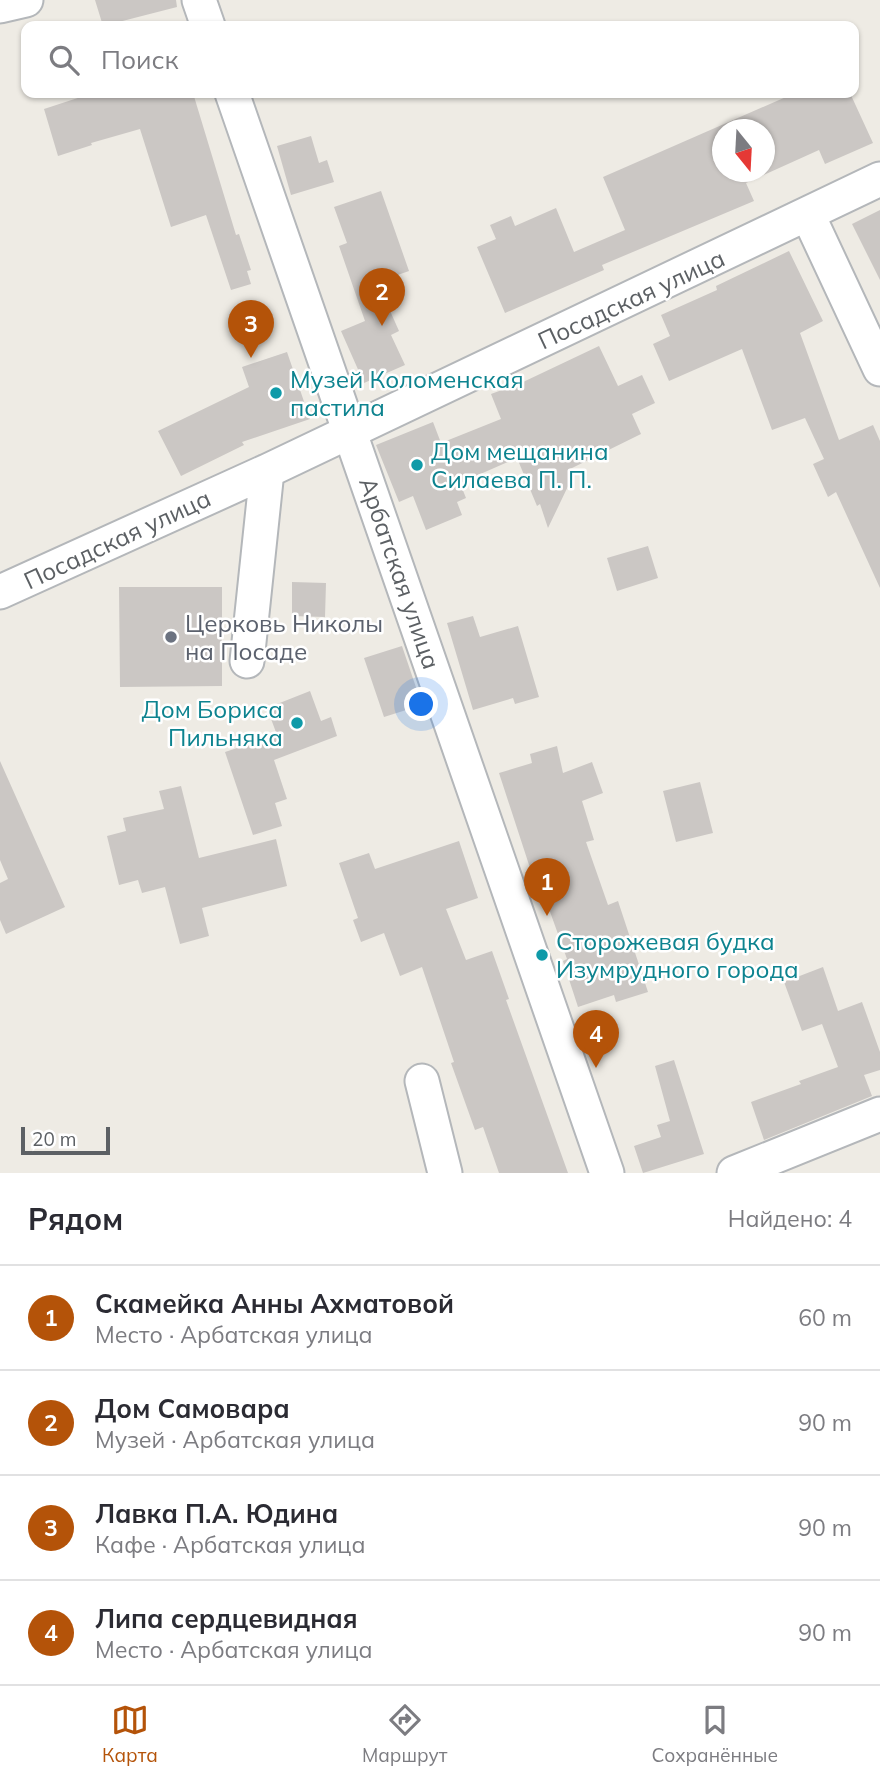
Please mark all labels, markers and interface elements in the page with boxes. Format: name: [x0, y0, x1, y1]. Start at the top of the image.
search box: [21, 21, 859, 98]
icon: search: [45, 41, 83, 79]
text: Поиск: [101, 43, 179, 76]
north arrow: [712, 119, 775, 182]
street label: Посадская улица: [533, 243, 729, 355]
pin: 2: [359, 268, 405, 326]
pin: 3: [228, 300, 274, 358]
place label: Музей Коломенская пастила: [290, 364, 524, 422]
marker: Музей Коломенская пастила: [268, 385, 284, 401]
place label: Дом мещанина Силаева П. П.: [431, 436, 609, 494]
marker: Дом мещанина Силаева П. П.: [409, 457, 425, 473]
street label: Арбатская улица: [353, 473, 447, 673]
street label: Посадская улица: [19, 483, 215, 595]
place label: Церковь Николы на Посаде: [185, 608, 383, 666]
marker: Церковь Николы на Посаде: [163, 629, 179, 645]
your location: [404, 687, 438, 721]
place label: Дом Бориса Пильняка: [142, 694, 283, 752]
marker: Дом Бориса Пильняка: [289, 715, 305, 731]
pin: 1: [524, 858, 570, 916]
place label: Сторожевая будка Изумрудного города: [556, 926, 799, 984]
marker: Сторожевая будка Изумрудного города: [534, 947, 550, 963]
pin: 4: [573, 1010, 619, 1068]
scale bar: [21, 1124, 110, 1156]
text: 20 m: [32, 1127, 76, 1151]
text: Рядом: [28, 1200, 123, 1238]
text: Найдено: 4: [728, 1204, 852, 1233]
text: Скамейка Анны Ахматовой: [95, 1287, 454, 1320]
text: 1: [44, 1303, 58, 1332]
text: 60 m: [798, 1303, 852, 1332]
text: Место · Арбатская улица: [95, 1320, 373, 1349]
text: Дом Самовара: [95, 1392, 290, 1425]
text: 2: [44, 1408, 58, 1437]
text: 90 m: [798, 1408, 852, 1437]
text: Музей · Арбатская улица: [95, 1425, 375, 1454]
text: Лавка П.А. Юдина: [95, 1497, 338, 1530]
text: 3: [44, 1513, 58, 1542]
text: 90 m: [798, 1513, 852, 1542]
text: Кафе · Арбатская улица: [95, 1530, 365, 1559]
text: Липа сердцевидная: [95, 1602, 358, 1635]
text: 4: [44, 1618, 58, 1647]
text: 90 m: [798, 1618, 852, 1647]
text: Место · Арбатская улица: [95, 1635, 373, 1664]
tab: Карта: [102, 1701, 158, 1767]
tab: Маршрут: [362, 1701, 447, 1767]
tab: Сохранённые: [651, 1701, 778, 1767]

